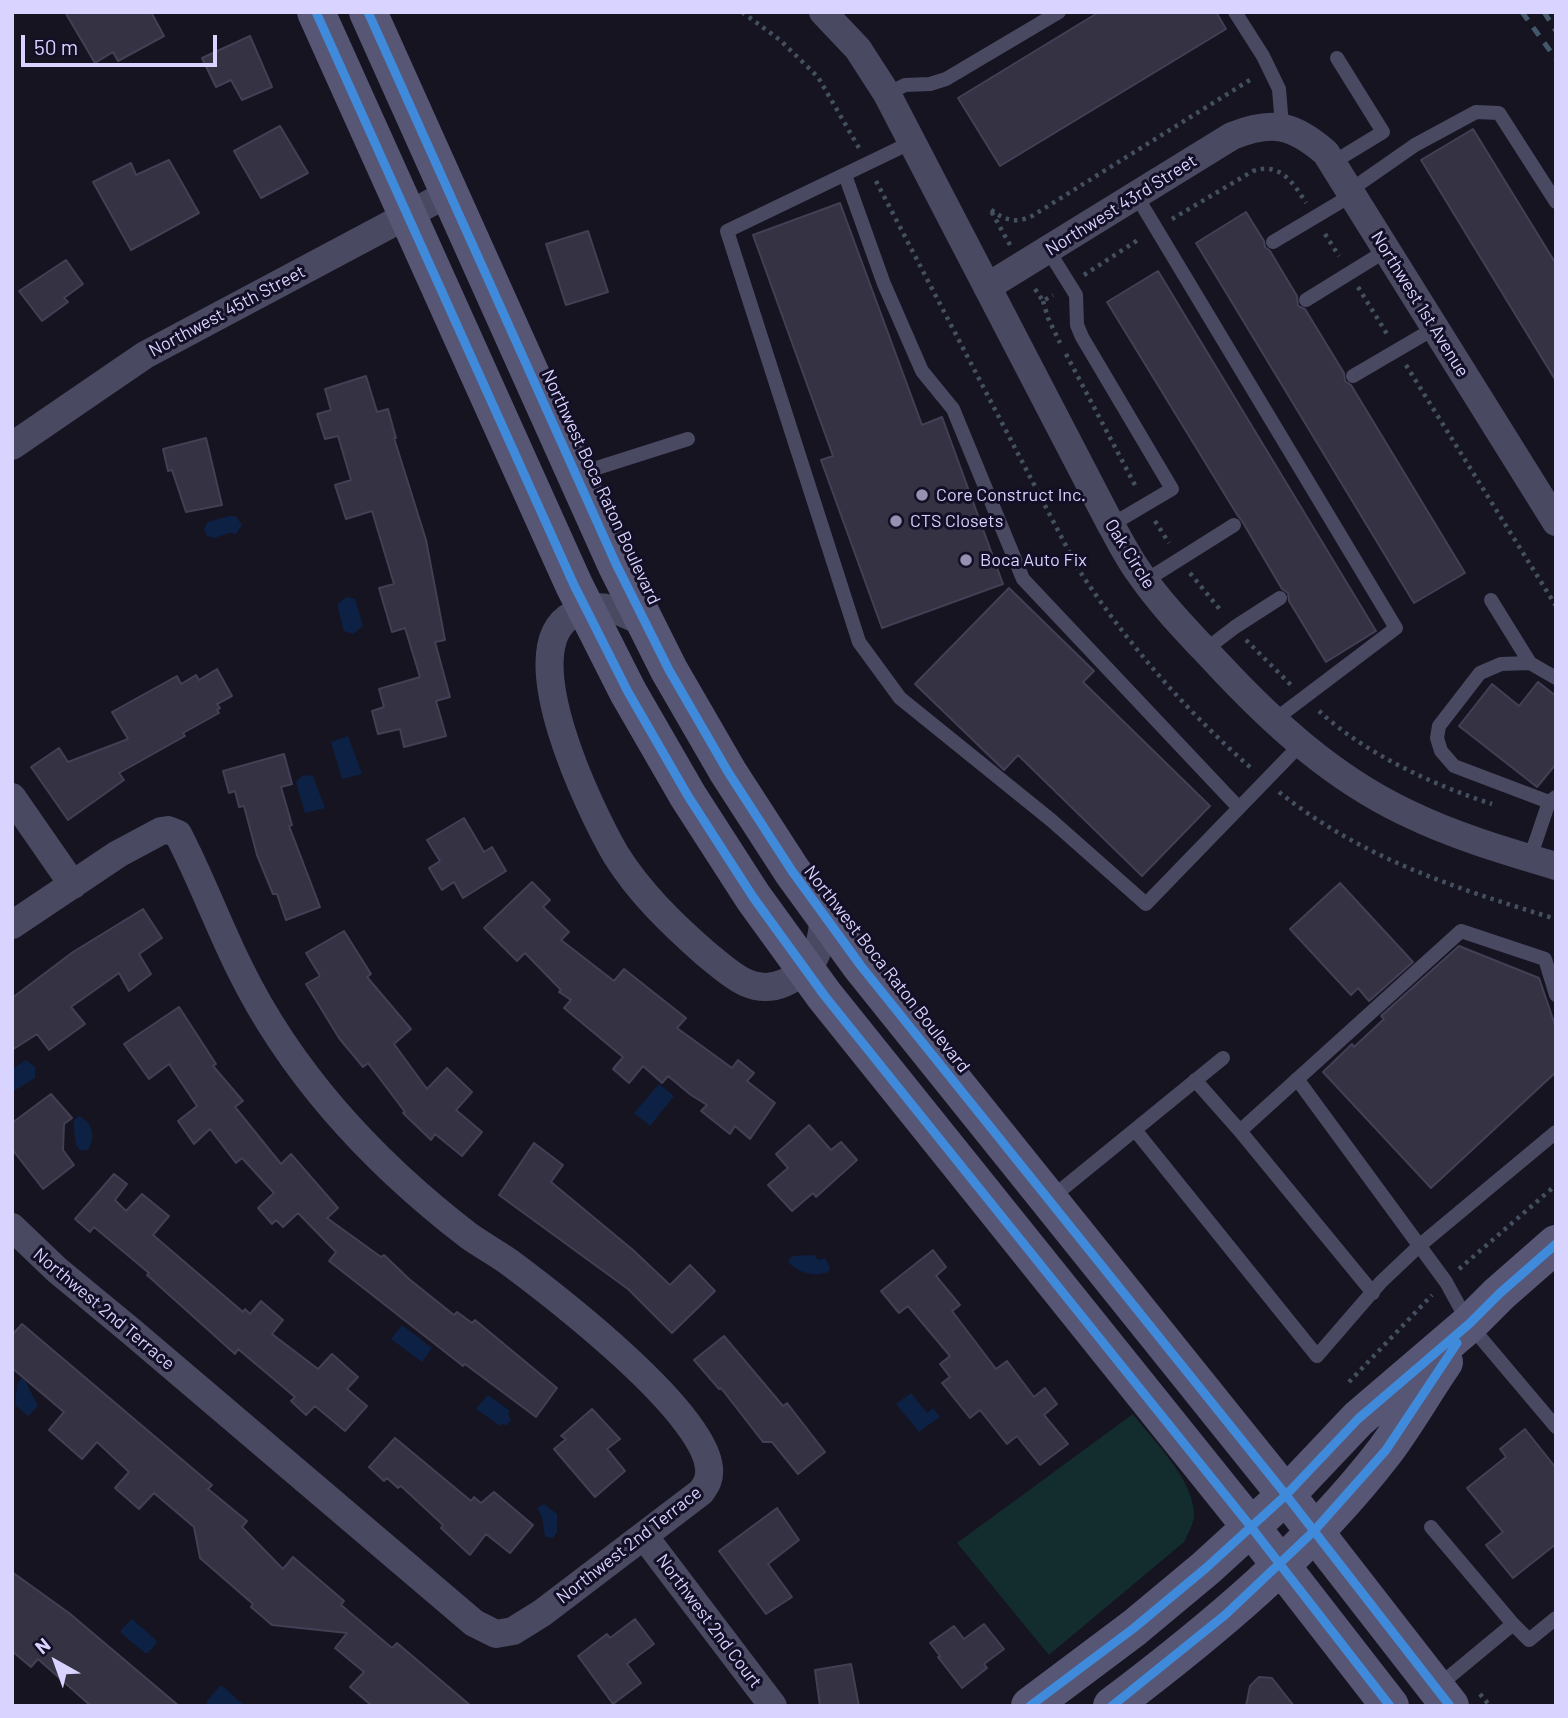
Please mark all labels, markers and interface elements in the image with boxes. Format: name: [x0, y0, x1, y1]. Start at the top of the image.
scale bar: [24, 21, 220, 65]
text: 50 m: [34, 34, 78, 59]
street label: Northwest 43rd Street: [1042, 150, 1200, 260]
street label: Northwest 1st Avenue: [1366, 227, 1474, 381]
street label: Northwest 45th Street: [145, 261, 309, 361]
street label: Northwest Boca Raton Boulevard: [537, 366, 665, 608]
place label: Core Construct Inc.: [936, 484, 1086, 506]
marker: Core Construct Inc.: [914, 487, 930, 503]
place label: CTS Closets: [910, 510, 1003, 532]
marker: CTS Closets: [888, 513, 904, 529]
street label: Oak Circle: [1100, 515, 1160, 593]
place label: Boca Auto Fix: [980, 549, 1087, 571]
marker: Boca Auto Fix: [958, 552, 974, 568]
street label: Northwest Boca Raton Boulevard: [799, 861, 975, 1077]
street label: Northwest 2nd Terrace: [29, 1243, 179, 1375]
street label: Northwest 2nd Terrace: [552, 1482, 706, 1608]
street label: Northwest 2nd Court: [652, 1550, 766, 1692]
north arrow: [21, 1627, 91, 1697]
text: N: [30, 1633, 54, 1658]

